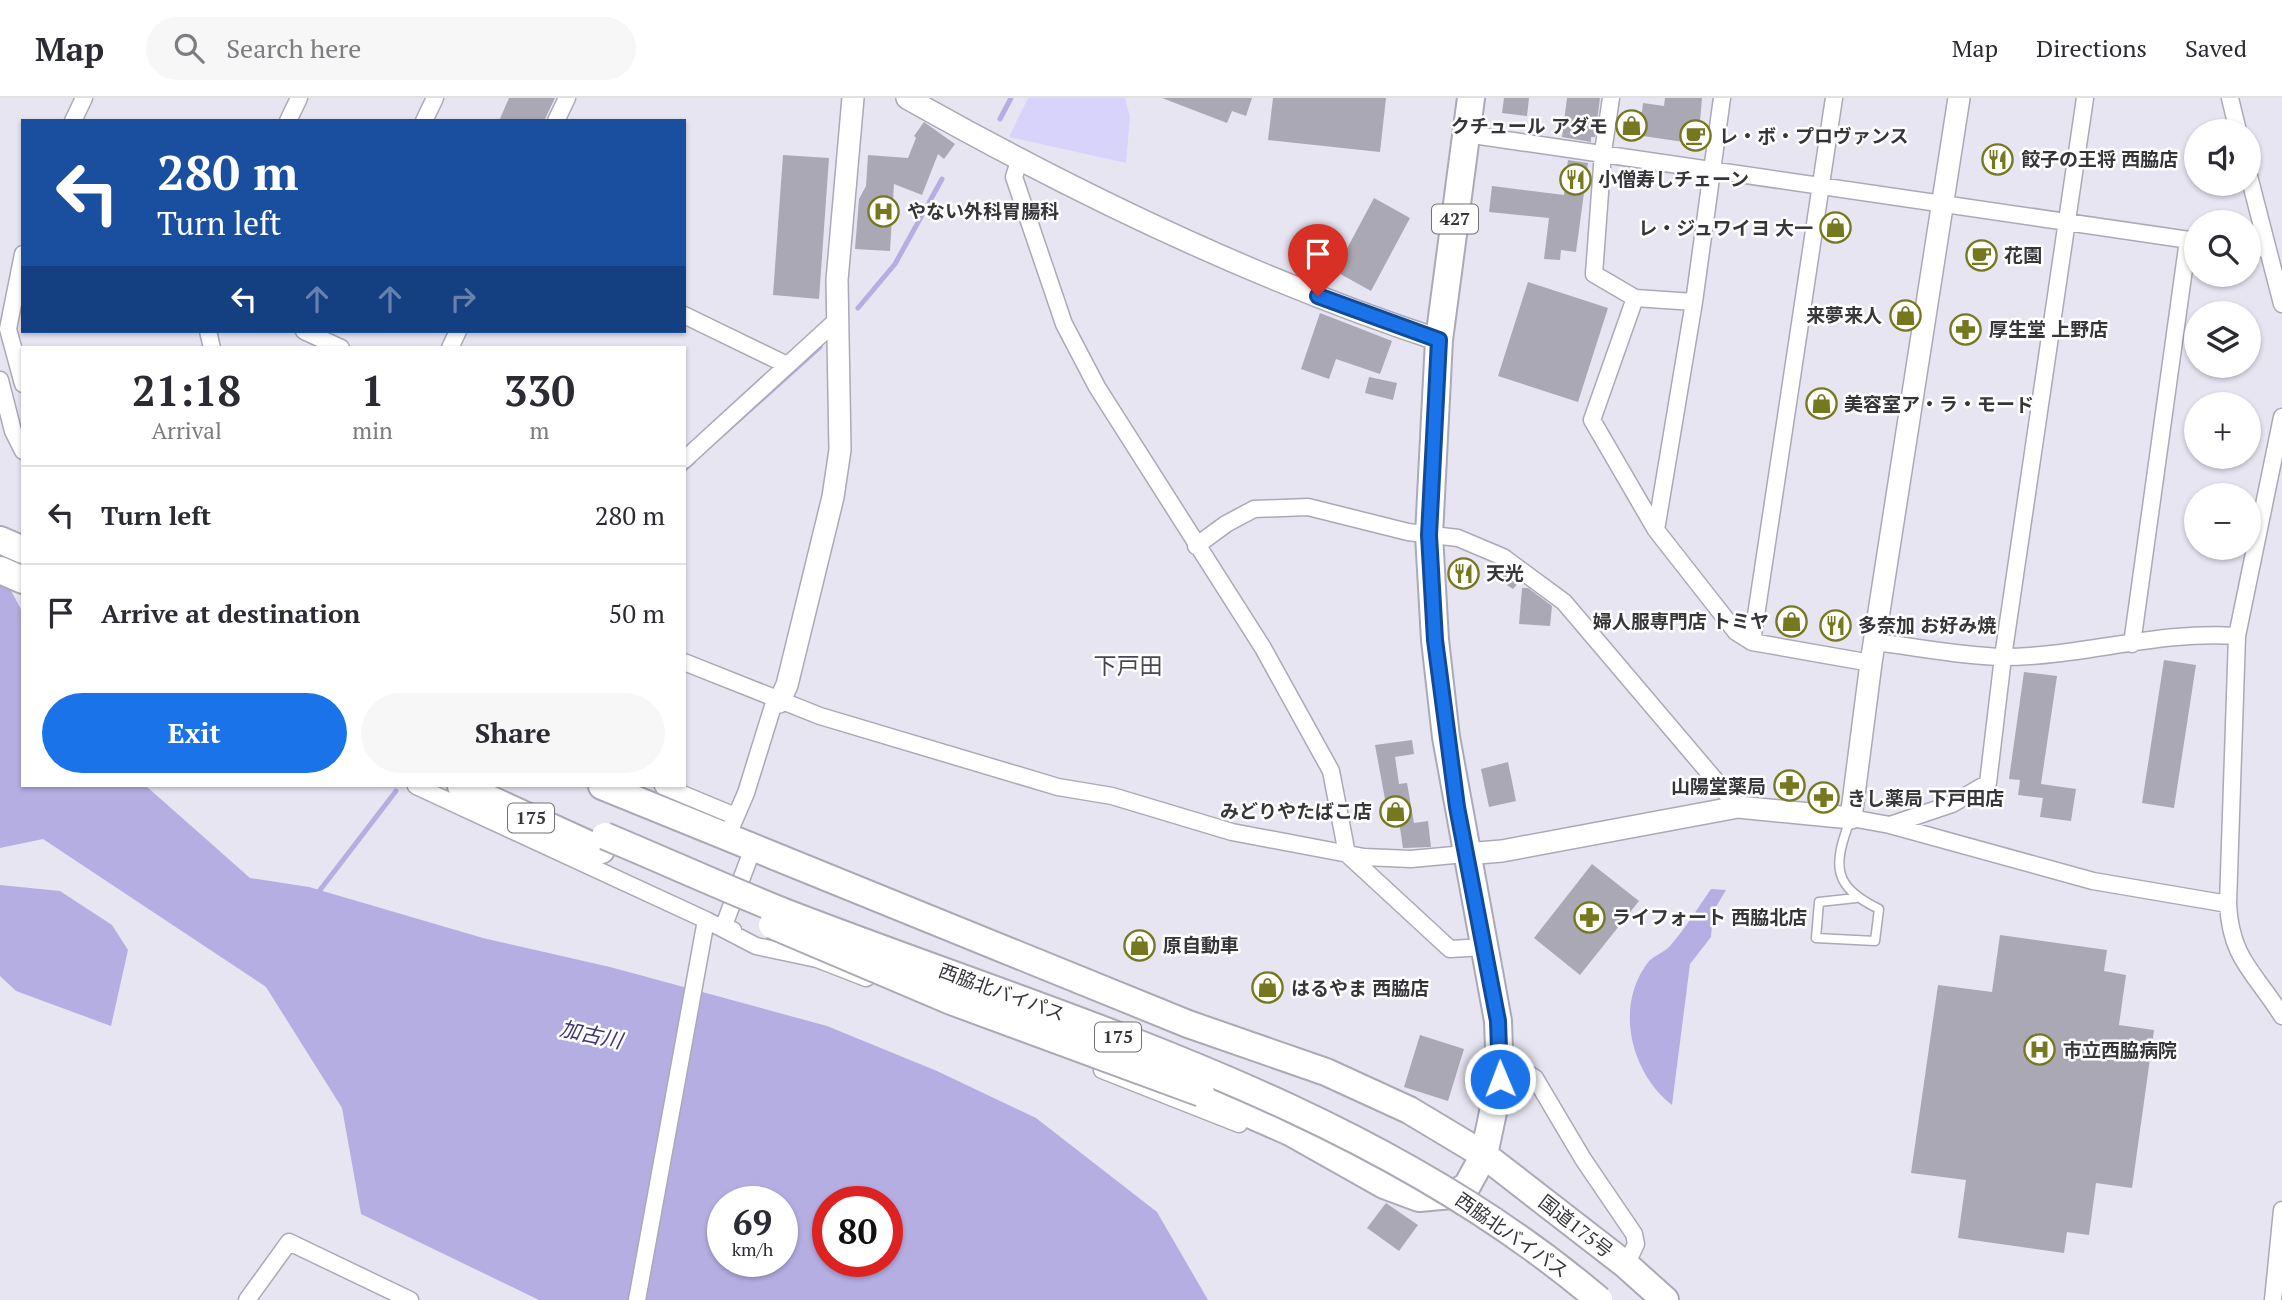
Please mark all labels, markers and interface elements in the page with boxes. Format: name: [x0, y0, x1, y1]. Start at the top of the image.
search box: [146, 17, 636, 80]
text: Map: [35, 27, 104, 70]
icon: search: [170, 29, 208, 67]
text: Search here: [226, 31, 361, 65]
text: Map: [1952, 32, 1998, 64]
text: Directions: [2036, 32, 2147, 64]
text: Saved: [2185, 32, 2247, 64]
shop icon: クチュール アダモ: [1614, 109, 1648, 143]
place label: クチュール アダモ: [1451, 113, 1608, 138]
cafe icon: レ・ボ・プロヴァンス: [1679, 119, 1713, 153]
map controls: [2184, 119, 2261, 560]
button: sound: [2184, 119, 2261, 196]
place label: レ・ボ・プロヴァンス: [1719, 123, 1909, 148]
text: 280 m: [157, 139, 299, 204]
restaurant icon: 餃子の王将 西脇店: [1981, 142, 2015, 176]
place label: 餃子の王将 西脇店: [2021, 146, 2178, 171]
icon: left: [42, 147, 133, 238]
restaurant icon: 小僧寿しチェーン: [1558, 162, 1592, 196]
place label: 小僧寿しチェーン: [1598, 166, 1749, 191]
hospital icon: やない外科胃腸科: [867, 194, 901, 228]
place label: やない外科胃腸科: [907, 198, 1059, 223]
text: Turn left: [157, 202, 281, 244]
road number: 427: [1432, 204, 1478, 234]
button: search: [2184, 210, 2261, 287]
shop icon: レ・ジュワイヨ 大一: [1819, 211, 1853, 245]
place label: レ・ジュワイヨ 大一: [1638, 215, 1813, 240]
pin: [1288, 224, 1348, 296]
icon: arrive: [1299, 235, 1337, 273]
cafe icon: 花園: [1964, 238, 1998, 272]
place label: 花園: [2004, 242, 2042, 267]
icon: left: [225, 280, 263, 318]
icon: ahead: [298, 280, 336, 318]
icon: ahead: [371, 280, 409, 318]
icon: right: [444, 280, 482, 318]
shop icon: 来夢来人: [1888, 298, 1922, 332]
button: layers: [2184, 301, 2261, 378]
place label: 来夢来人: [1806, 302, 1882, 327]
pharmacy icon: 厚生堂 上野店: [1949, 312, 1983, 346]
place label: 厚生堂 上野店: [1989, 316, 2108, 341]
text: 21:18: [132, 362, 241, 418]
text: 1: [361, 362, 384, 418]
text: 330: [504, 362, 575, 418]
shop icon: 美容室ア・ラ・モード: [1804, 387, 1838, 421]
place label: 美容室ア・ラ・モード: [1844, 391, 2034, 416]
button: +: [2184, 392, 2261, 469]
text: Arrival: [151, 415, 222, 446]
text: min: [352, 415, 393, 446]
text: m: [529, 415, 549, 446]
button: −: [2184, 483, 2261, 560]
icon: left: [42, 496, 80, 534]
text: Turn left: [101, 498, 211, 532]
text: 280 m: [595, 498, 665, 532]
restaurant icon: 天光: [1446, 556, 1480, 590]
place label: 天光: [1486, 560, 1524, 585]
icon: arrive: [42, 594, 80, 632]
text: Arrive at destination: [101, 596, 360, 630]
text: 50 m: [609, 596, 665, 630]
shop icon: 婦人服専門店 トミヤ: [1775, 604, 1809, 638]
place label: 婦人服専門店 トミヤ: [1593, 608, 1769, 633]
restaurant icon: 多奈加 お好み焼: [1818, 608, 1852, 642]
place label: 多奈加 お好み焼: [1858, 612, 1996, 637]
district label: 下戸田: [1094, 650, 1163, 681]
button: Exit: [42, 693, 347, 773]
button: Share: [361, 693, 665, 773]
pharmacy icon: 山陽堂薬局: [1772, 769, 1806, 803]
place label: 山陽堂薬局: [1671, 773, 1766, 798]
pharmacy icon: きし薬局 下戸田店: [1807, 781, 1841, 815]
place label: きし薬局 下戸田店: [1847, 785, 2004, 810]
shop icon: みどりやたばこ店: [1378, 794, 1412, 828]
place label: みどりやたばこ店: [1220, 798, 1372, 823]
road number: 175: [508, 804, 554, 832]
pharmacy icon: ライフォート 西脇北店: [1572, 900, 1606, 934]
place label: ライフォート 西脇北店: [1612, 904, 1807, 929]
shop icon: 原自動車: [1123, 928, 1157, 962]
place label: 原自動車: [1163, 932, 1239, 957]
street label: 西脇北バイパス: [936, 957, 1069, 1026]
shop icon: はるやま 西脇店: [1251, 971, 1285, 1005]
place label: はるやま 西脇店: [1291, 975, 1429, 1000]
water label: 加古川: [557, 1014, 627, 1055]
road number: 175: [1095, 1022, 1141, 1052]
hospital icon: 市立西脇病院: [2023, 1033, 2057, 1067]
place label: 市立西脇病院: [2063, 1037, 2177, 1062]
position arrow: [1463, 1042, 1537, 1116]
speed limit sign: 80: [812, 1186, 903, 1277]
street label: 西脇北バイパス: [1451, 1186, 1574, 1283]
street label: 国道175号: [1534, 1189, 1618, 1262]
text: 69: [733, 1199, 772, 1245]
text: km/h: [732, 1237, 773, 1261]

